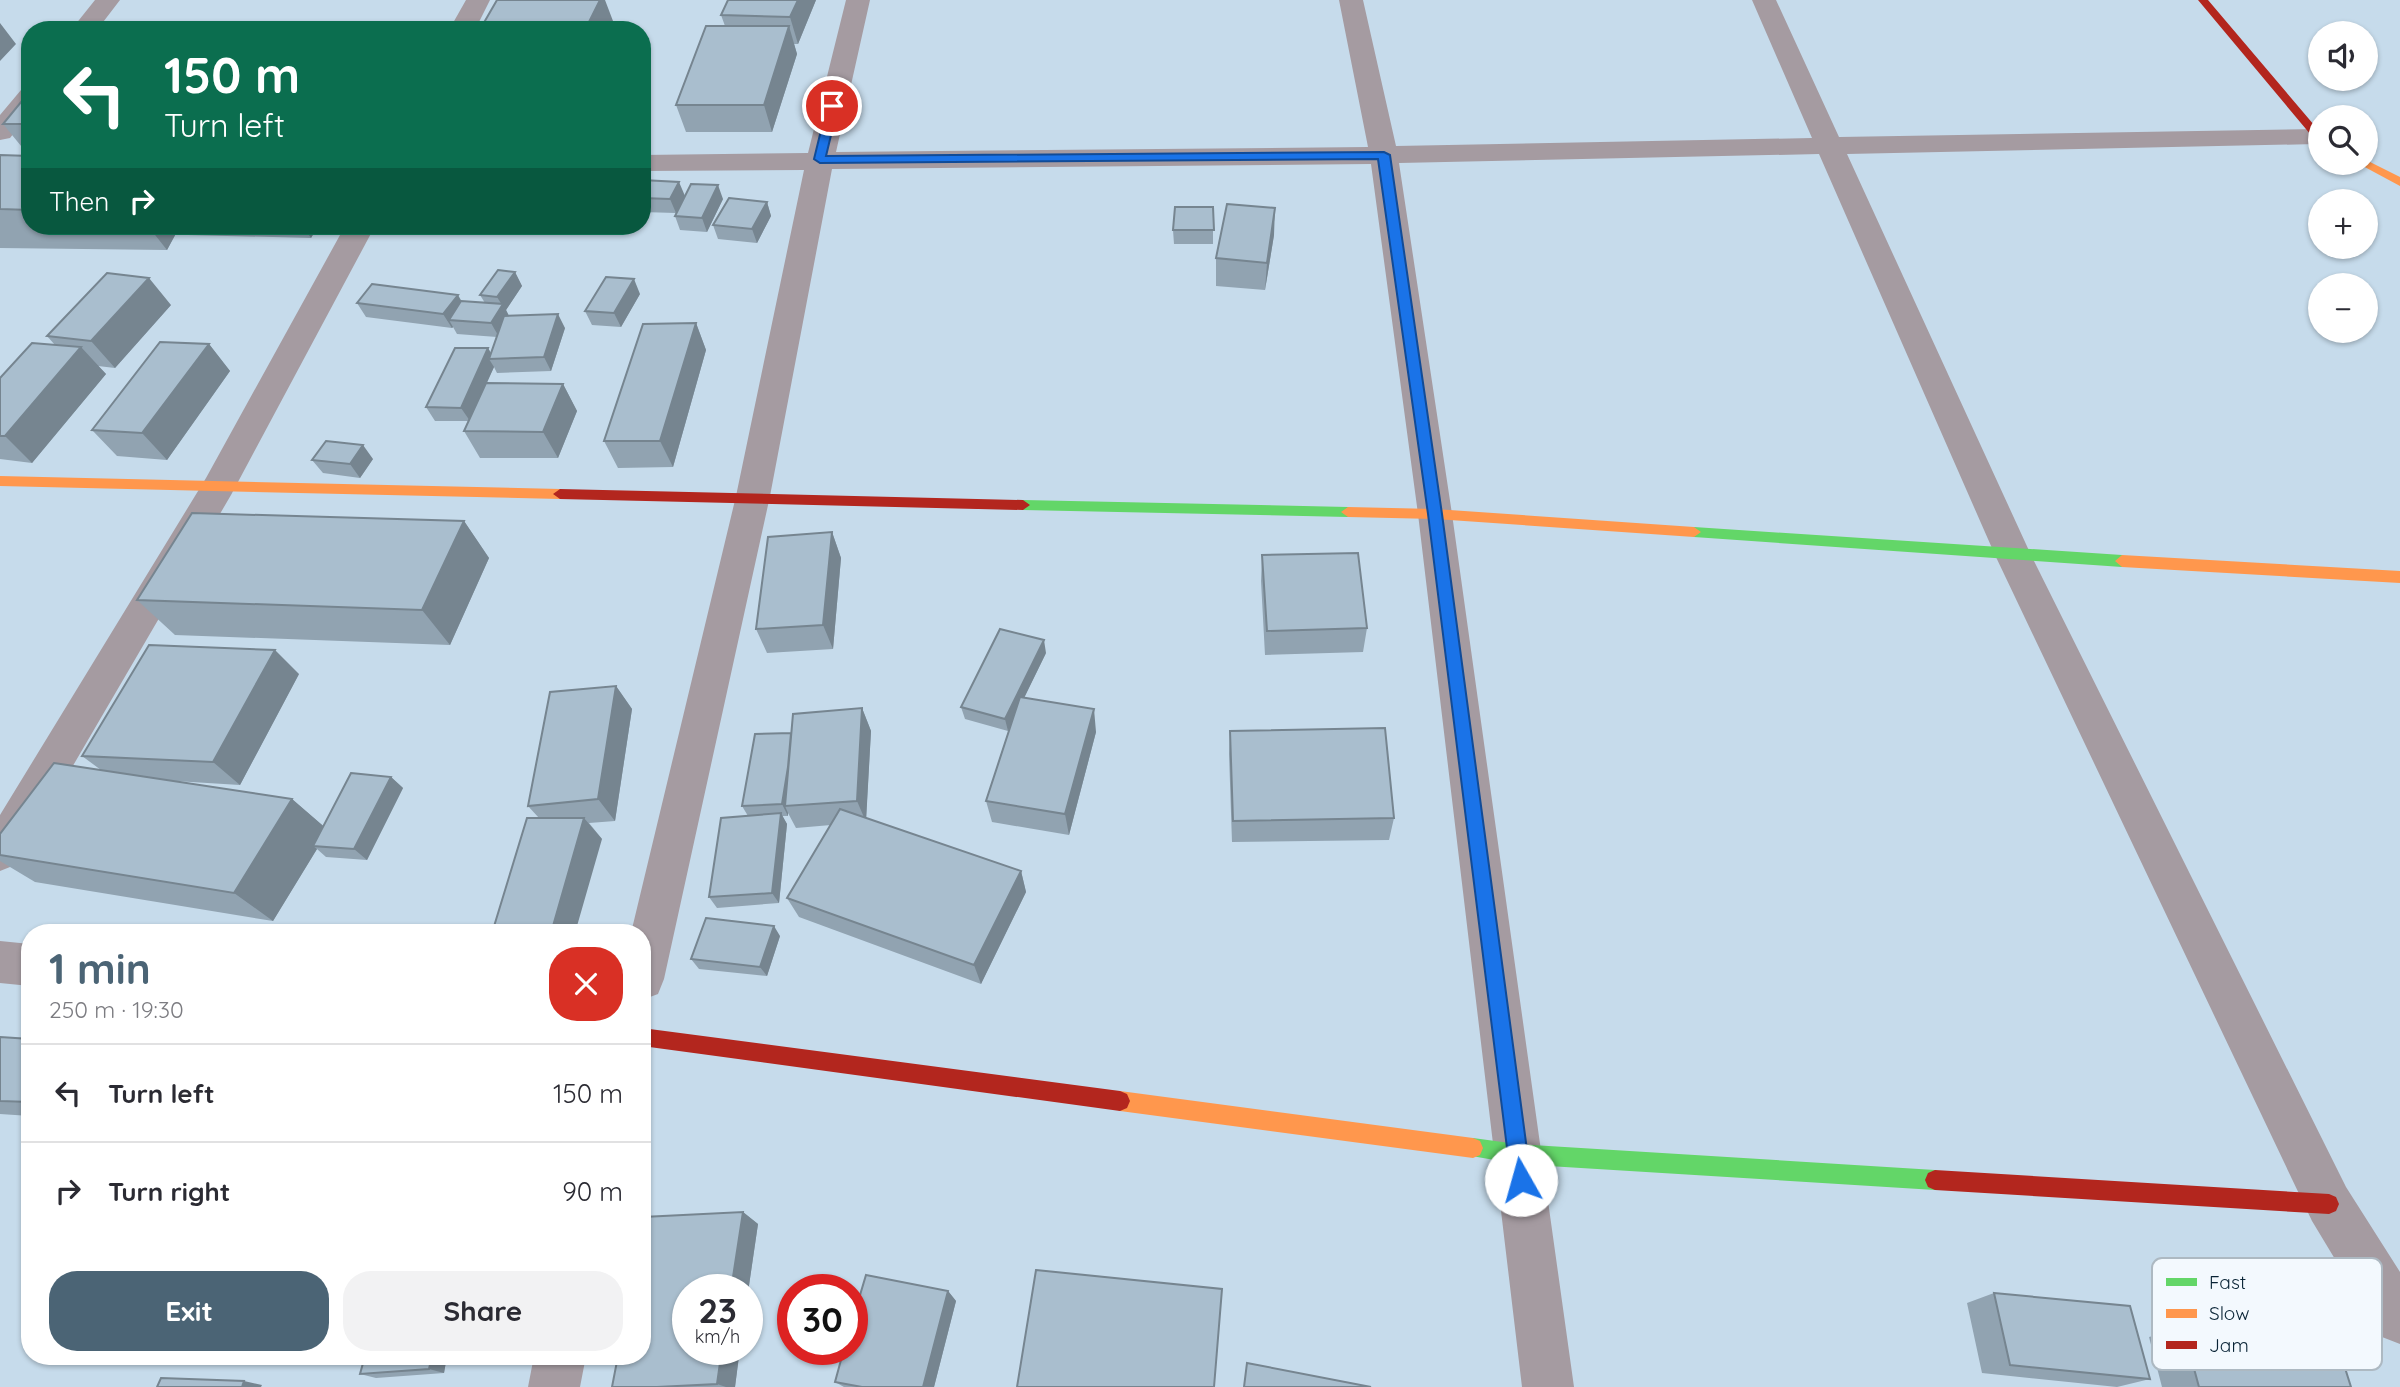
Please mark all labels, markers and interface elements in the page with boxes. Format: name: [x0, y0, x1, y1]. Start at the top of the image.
map controls: [2308, 21, 2378, 343]
button: sound: [2308, 21, 2378, 91]
text: 150 m: [164, 44, 300, 105]
icon: left: [49, 49, 140, 140]
pin: [802, 76, 862, 136]
icon: arrive: [813, 87, 851, 125]
text: Turn left: [164, 105, 285, 145]
button: search: [2308, 105, 2378, 175]
icon: right: [123, 182, 161, 220]
text: Then: [49, 185, 109, 218]
button: +: [2308, 189, 2378, 259]
button: −: [2308, 273, 2378, 343]
text: 1 min: [49, 942, 151, 995]
button: close: [549, 947, 623, 1021]
text: 250 m · 19:30: [49, 995, 184, 1024]
icon: left: [49, 1074, 87, 1112]
text: Turn left: [108, 1077, 215, 1110]
text: 150 m: [553, 1077, 623, 1110]
position arrow: [1484, 1143, 1558, 1217]
icon: right: [49, 1172, 87, 1210]
text: Turn right: [108, 1175, 230, 1208]
text: 90 m: [562, 1175, 623, 1208]
legend: [2152, 1258, 2382, 1370]
text: Fast: [2209, 1270, 2246, 1294]
button: Exit: [49, 1271, 329, 1351]
button: Share: [343, 1271, 623, 1351]
speed limit sign: 30: [777, 1274, 868, 1365]
text: 23: [698, 1288, 737, 1332]
text: Slow: [2209, 1301, 2250, 1325]
text: km/h: [695, 1325, 740, 1348]
text: Jam: [2209, 1333, 2249, 1357]

